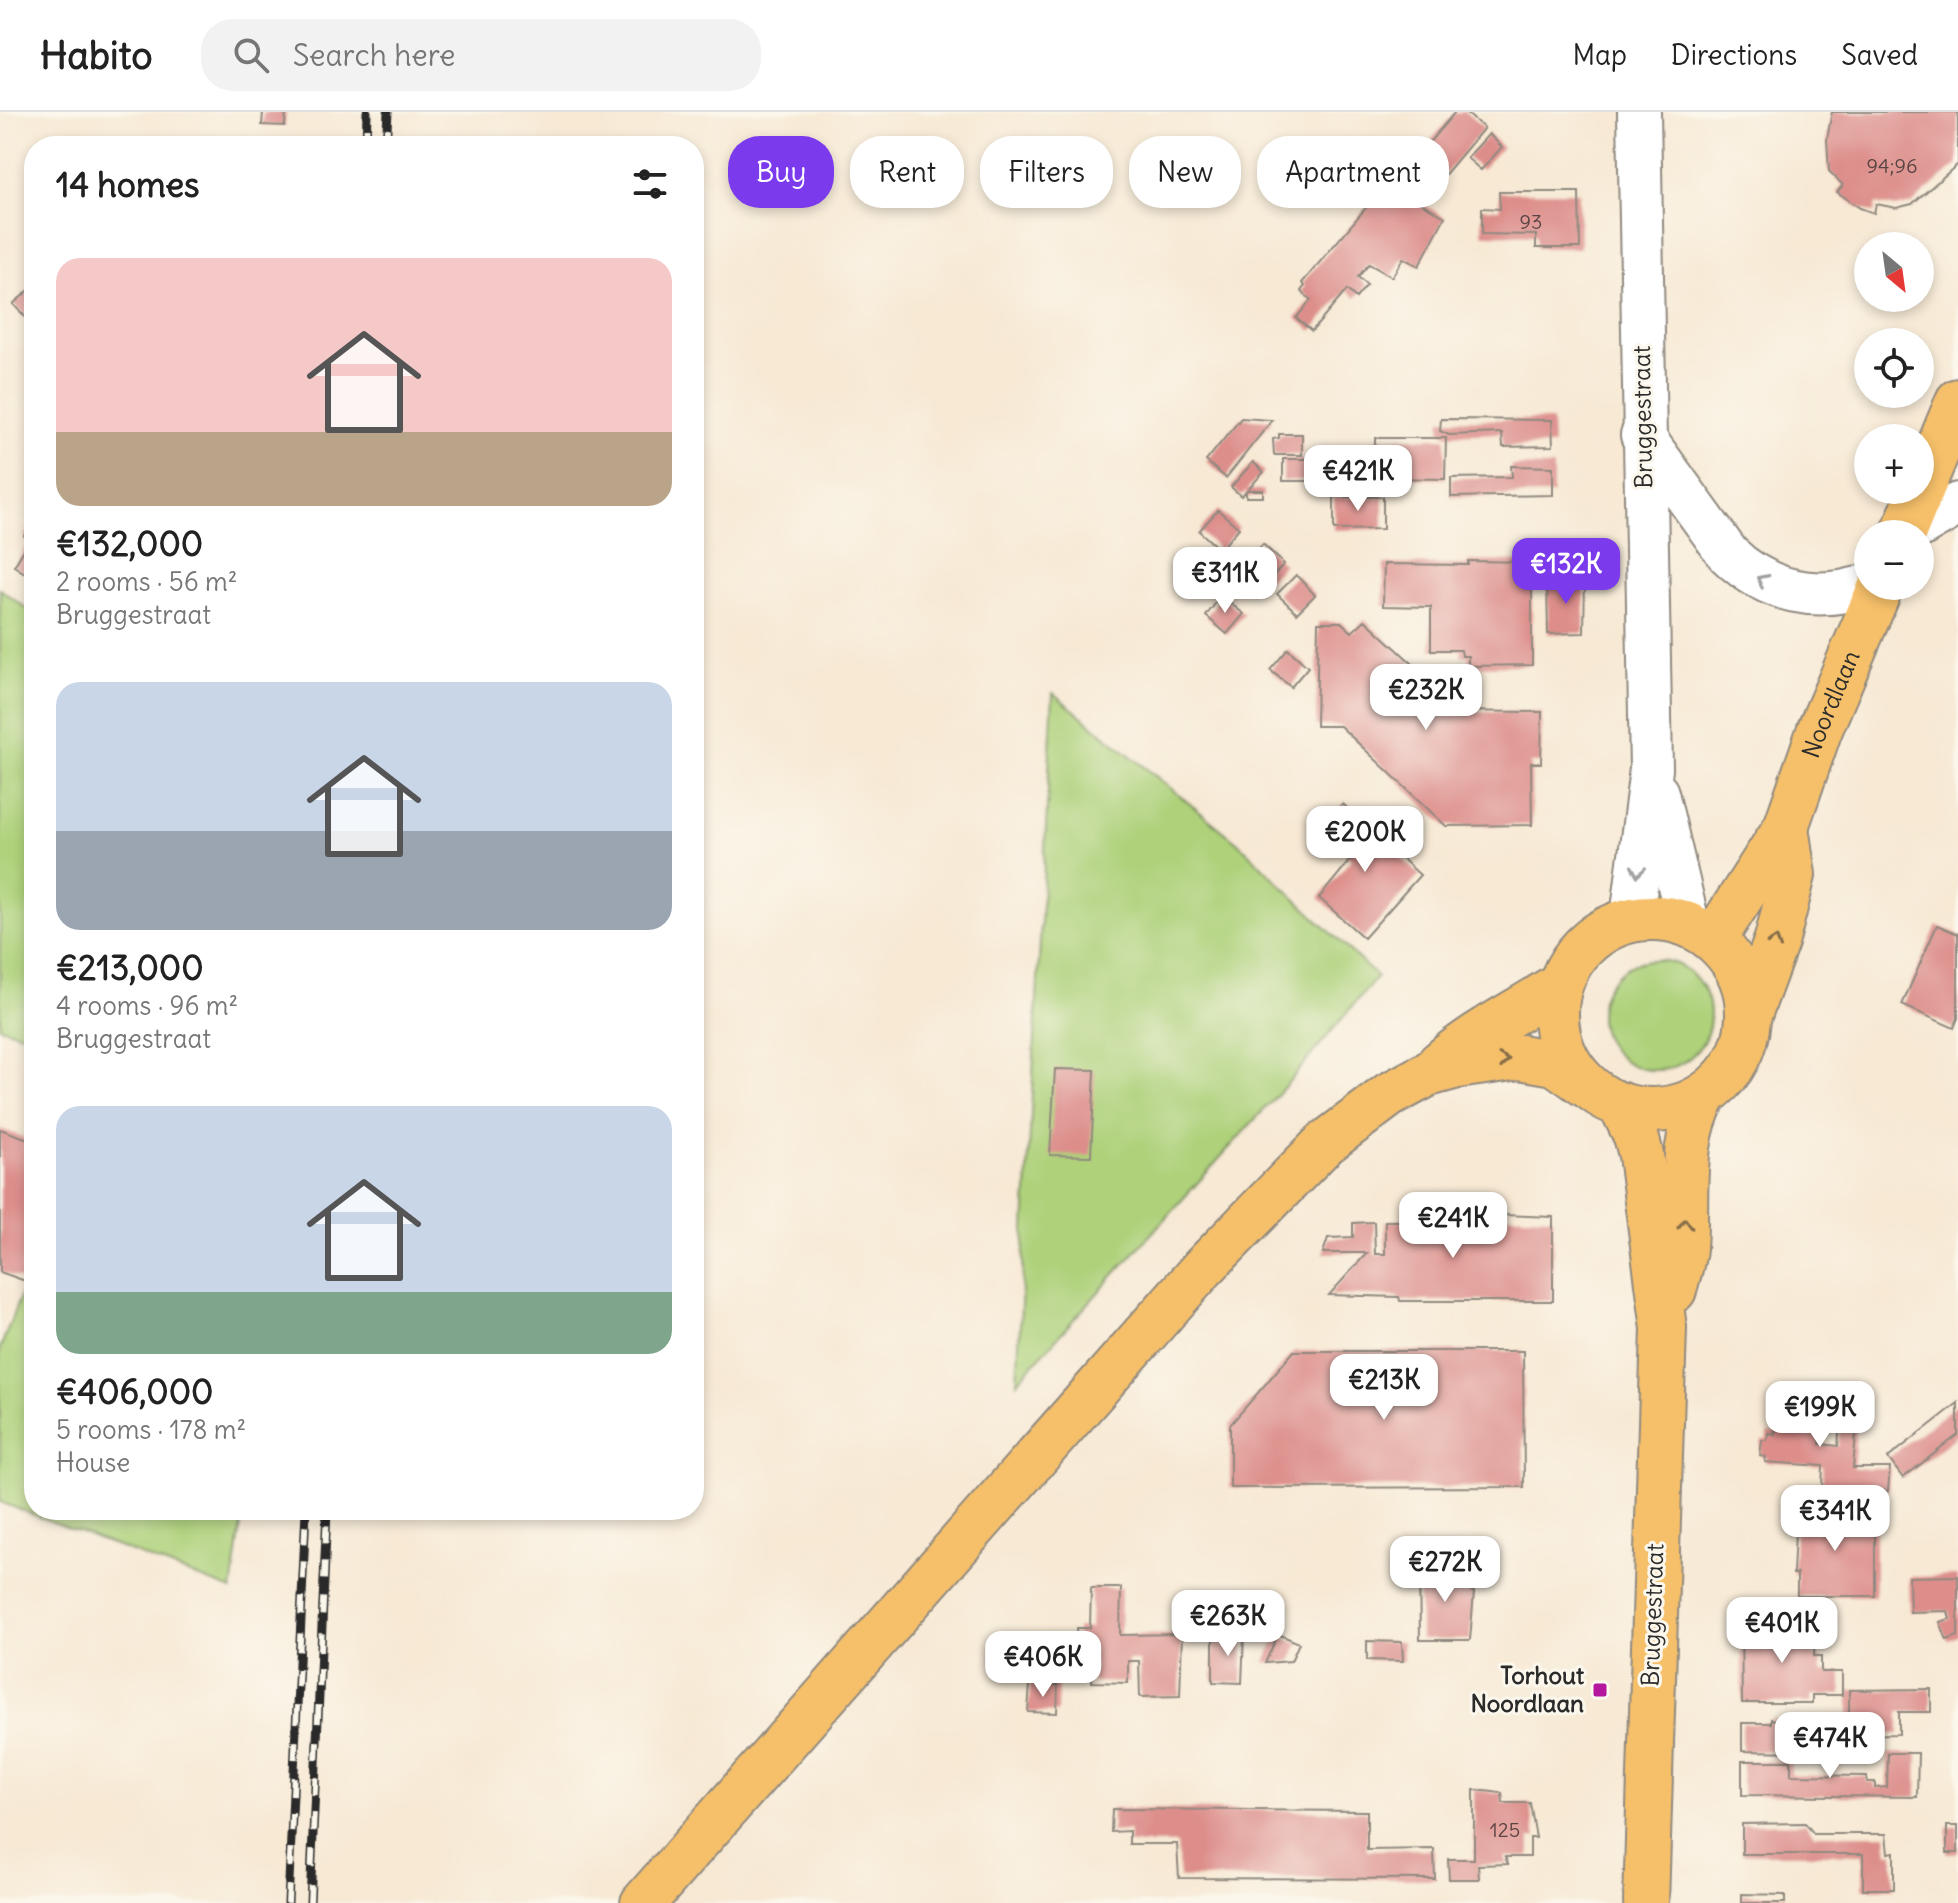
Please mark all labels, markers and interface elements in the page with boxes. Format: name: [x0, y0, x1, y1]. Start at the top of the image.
search box: [201, 19, 761, 91]
text: Habito: [40, 32, 153, 79]
icon: search: [229, 33, 273, 77]
text: Search here: [293, 36, 455, 74]
text: Map: [1572, 37, 1627, 73]
text: Directions: [1671, 37, 1797, 73]
text: Saved: [1841, 37, 1918, 73]
chip: Buy: [728, 136, 834, 208]
chip: Rent: [850, 136, 964, 208]
chip: Filters: [980, 136, 1113, 208]
chip: New: [1129, 136, 1241, 208]
chip: Apartment: [1257, 136, 1449, 208]
house number: 94;96: [1867, 153, 1917, 178]
icon: filters: [628, 162, 672, 206]
text: 14 homes: [56, 163, 200, 206]
house number: 93: [1520, 209, 1542, 234]
north arrow: [1854, 232, 1934, 312]
map controls: [1854, 232, 1934, 600]
icon: home: [292, 310, 436, 454]
button: locate: [1854, 328, 1934, 408]
street label: Bruggestraat: [1626, 345, 1658, 489]
button: +: [1854, 424, 1934, 504]
pin: €421K: [1302, 445, 1414, 513]
text: €421K: [1322, 454, 1394, 487]
button: −: [1854, 520, 1934, 600]
text: €132,000: [56, 522, 203, 565]
pin: €132K: [1510, 538, 1622, 606]
pin: €311K: [1169, 547, 1281, 615]
text: €132K: [1530, 547, 1602, 580]
text: €311K: [1191, 556, 1259, 589]
text: 2 rooms · 56 m²: [56, 565, 237, 598]
one-way arrow: [1757, 574, 1771, 590]
text: Bruggestraat: [56, 598, 211, 631]
street label: Noordlaan: [1795, 645, 1866, 762]
pin: €232K: [1370, 664, 1482, 732]
text: €232K: [1388, 673, 1464, 706]
icon: home: [292, 734, 436, 878]
pin: €200K: [1309, 806, 1421, 874]
text: €200K: [1324, 815, 1406, 848]
one-way arrow: [1630, 864, 1647, 878]
one-way arrow: [1766, 936, 1782, 950]
text: €213,000: [56, 946, 204, 989]
text: 4 rooms · 96 m²: [56, 989, 238, 1022]
text: Bruggestraat: [56, 1022, 211, 1055]
one-way arrow: [1497, 1052, 1511, 1069]
icon: home: [292, 1158, 436, 1302]
pin: €241K: [1397, 1192, 1509, 1260]
text: €241K: [1417, 1201, 1489, 1234]
one-way arrow: [1676, 1217, 1693, 1230]
pin: €213K: [1328, 1354, 1440, 1422]
text: €213K: [1348, 1363, 1420, 1396]
text: €406,000: [56, 1370, 213, 1413]
pin: €199K: [1764, 1381, 1876, 1449]
text: €199K: [1784, 1390, 1856, 1423]
text: 5 rooms · 178 m²: [56, 1413, 246, 1446]
text: House: [56, 1446, 130, 1479]
pin: €341K: [1779, 1485, 1891, 1553]
text: €341K: [1799, 1494, 1871, 1527]
pin: €272K: [1389, 1536, 1501, 1604]
street label: Bruggestraat: [1635, 1543, 1669, 1687]
text: €272K: [1408, 1545, 1482, 1578]
pin: €263K: [1172, 1590, 1284, 1658]
pin: €401K: [1726, 1597, 1838, 1665]
text: €263K: [1190, 1599, 1266, 1632]
text: €401K: [1745, 1606, 1819, 1639]
pin: €406K: [987, 1631, 1099, 1699]
text: €406K: [1003, 1640, 1083, 1673]
place label: Torhout Noordlaan: [1470, 1660, 1585, 1718]
marker: Torhout Noordlaan: [1591, 1681, 1609, 1699]
pin: €474K: [1774, 1712, 1886, 1780]
text: €474K: [1793, 1721, 1867, 1754]
house number: 125: [1490, 1817, 1520, 1842]

